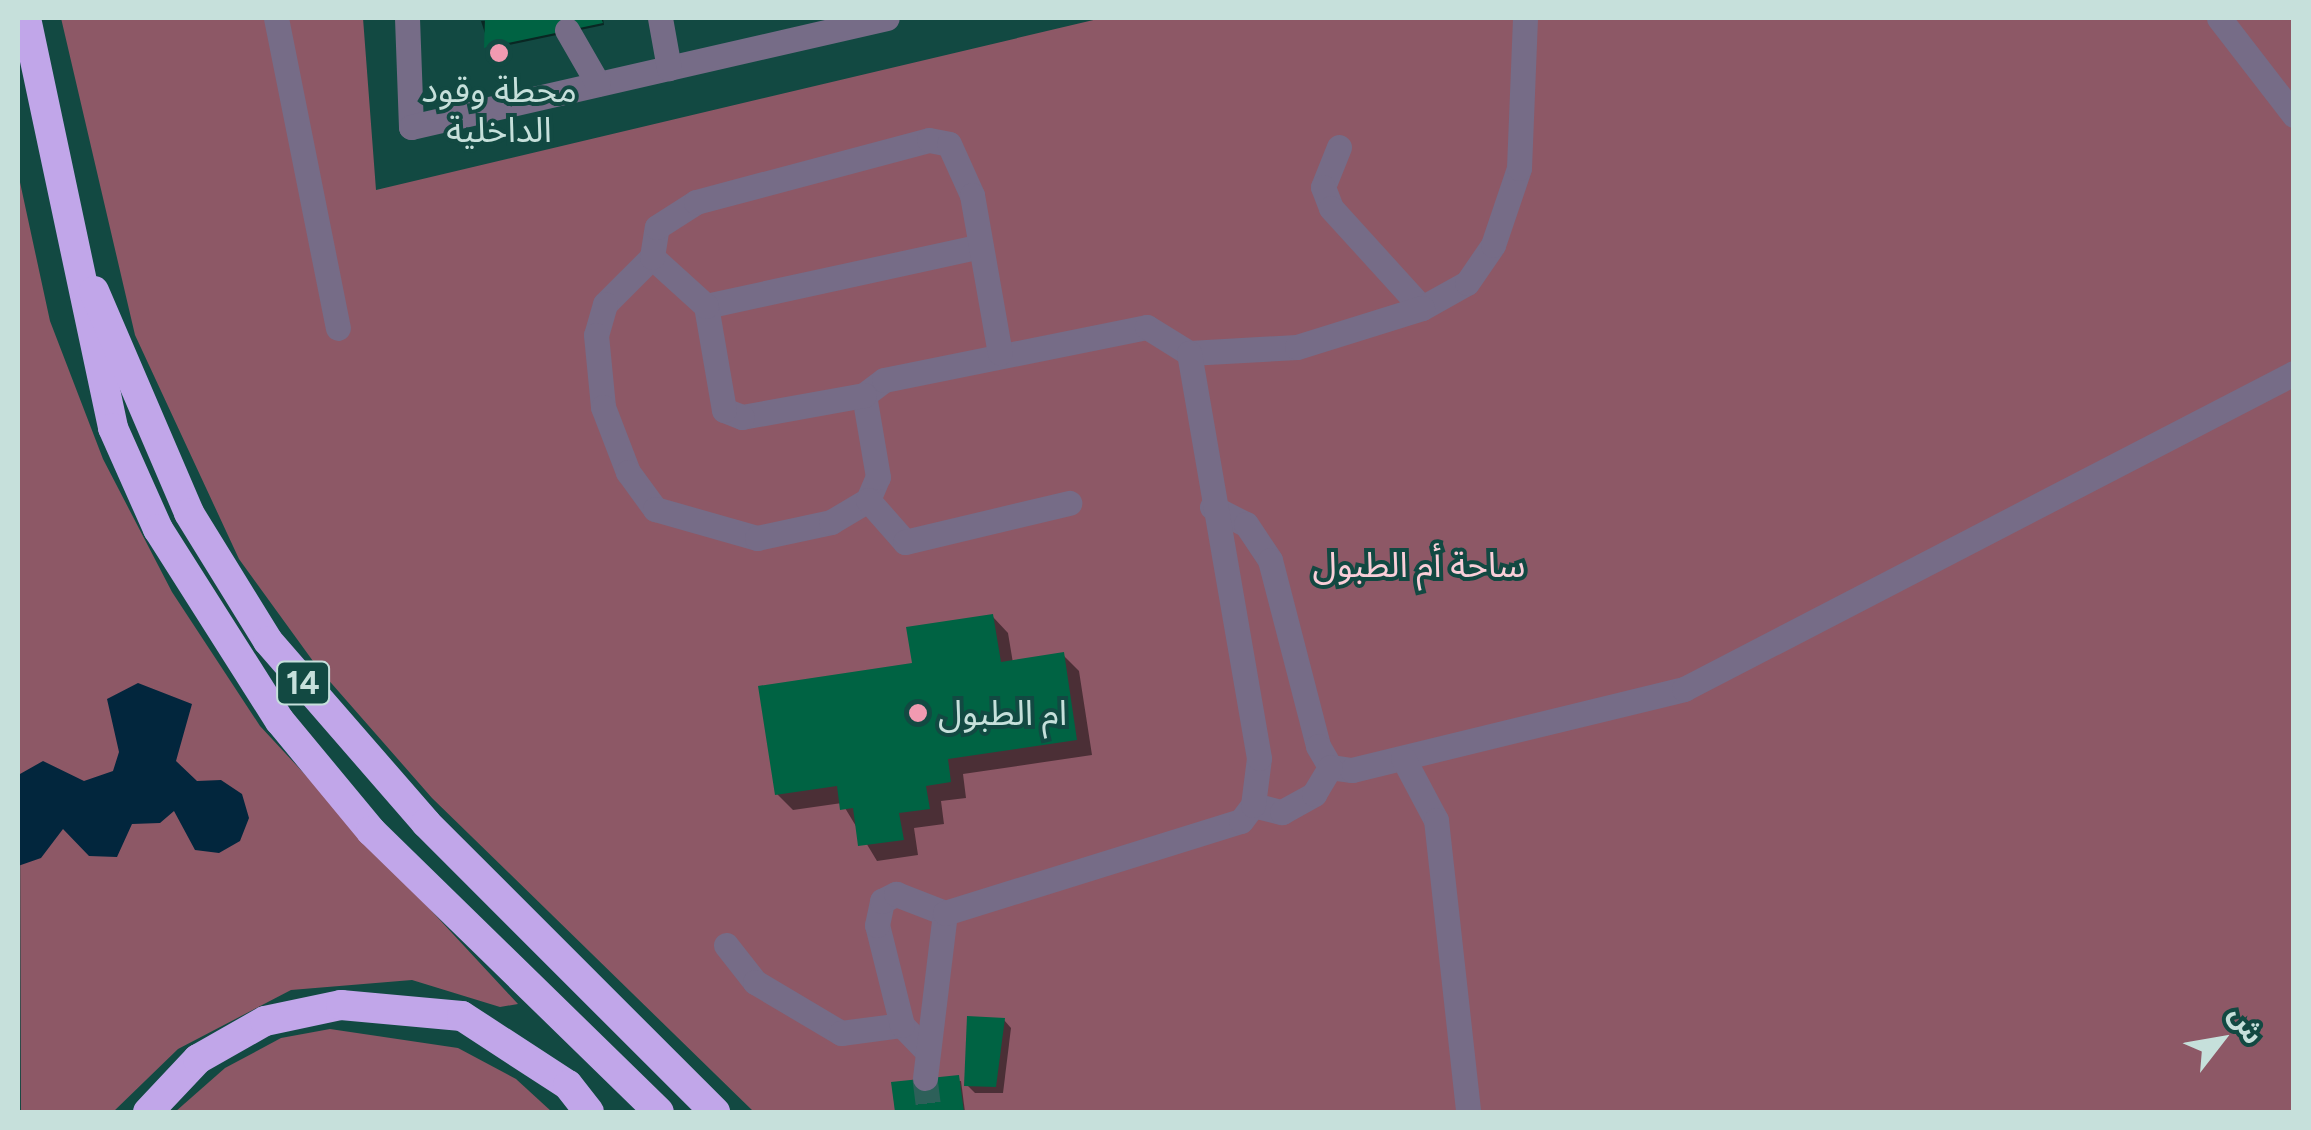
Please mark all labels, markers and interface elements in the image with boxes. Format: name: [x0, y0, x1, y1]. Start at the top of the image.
marker: محطة وقود الداخلية: [488, 42, 510, 64]
place label: محطة وقود الداخلية: [421, 69, 577, 151]
park label: ساحة أم الطبول: [1313, 544, 1525, 586]
road number: 14: [276, 656, 330, 710]
place label: ام الطبول: [938, 692, 1067, 734]
marker: ام الطبول: [907, 702, 929, 724]
north arrow: [2171, 990, 2271, 1090]
text: ش: [2222, 999, 2271, 1050]

